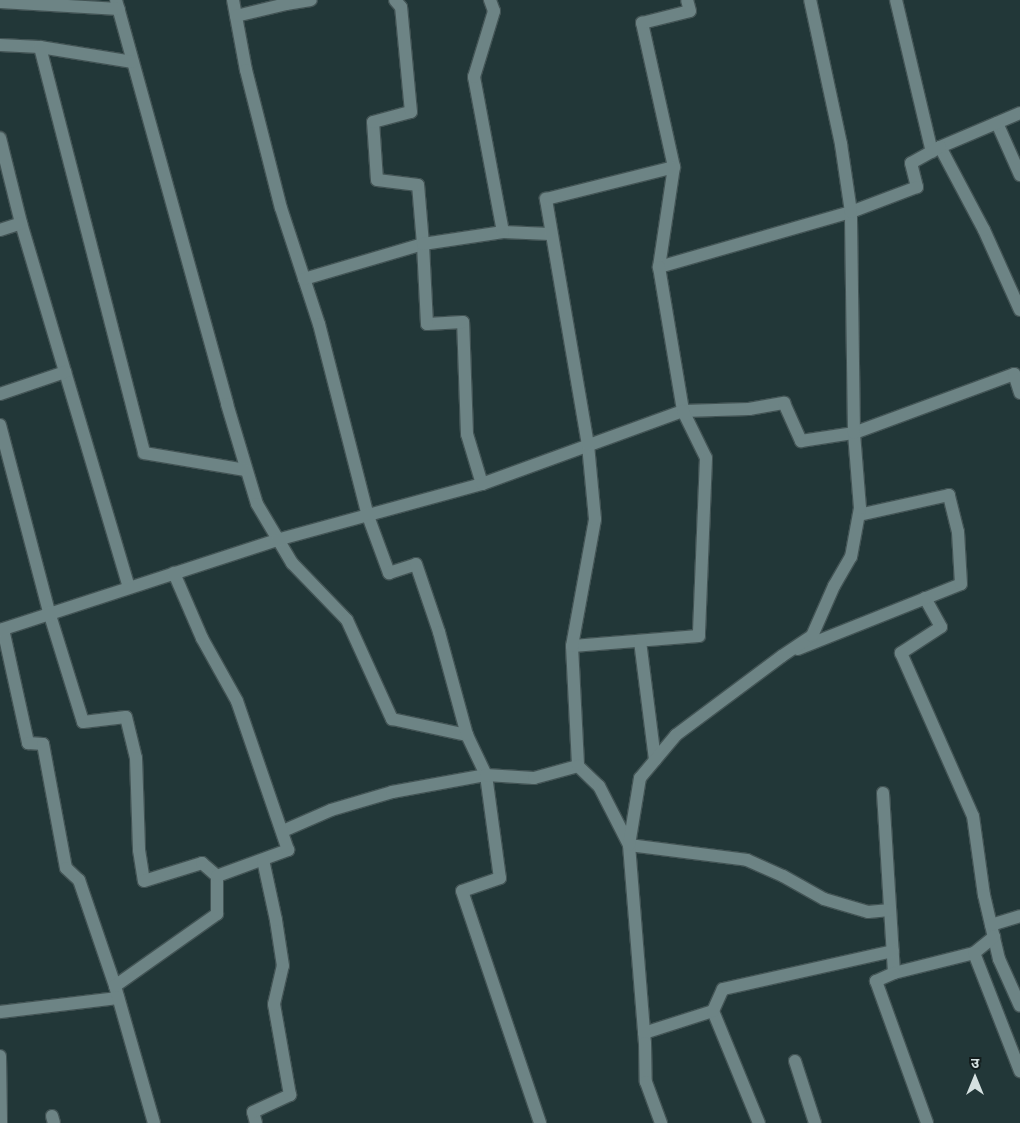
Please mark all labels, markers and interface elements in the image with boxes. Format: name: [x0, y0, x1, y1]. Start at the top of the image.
north arrow: [950, 1053, 1000, 1103]
text: उ: [971, 1053, 979, 1072]

